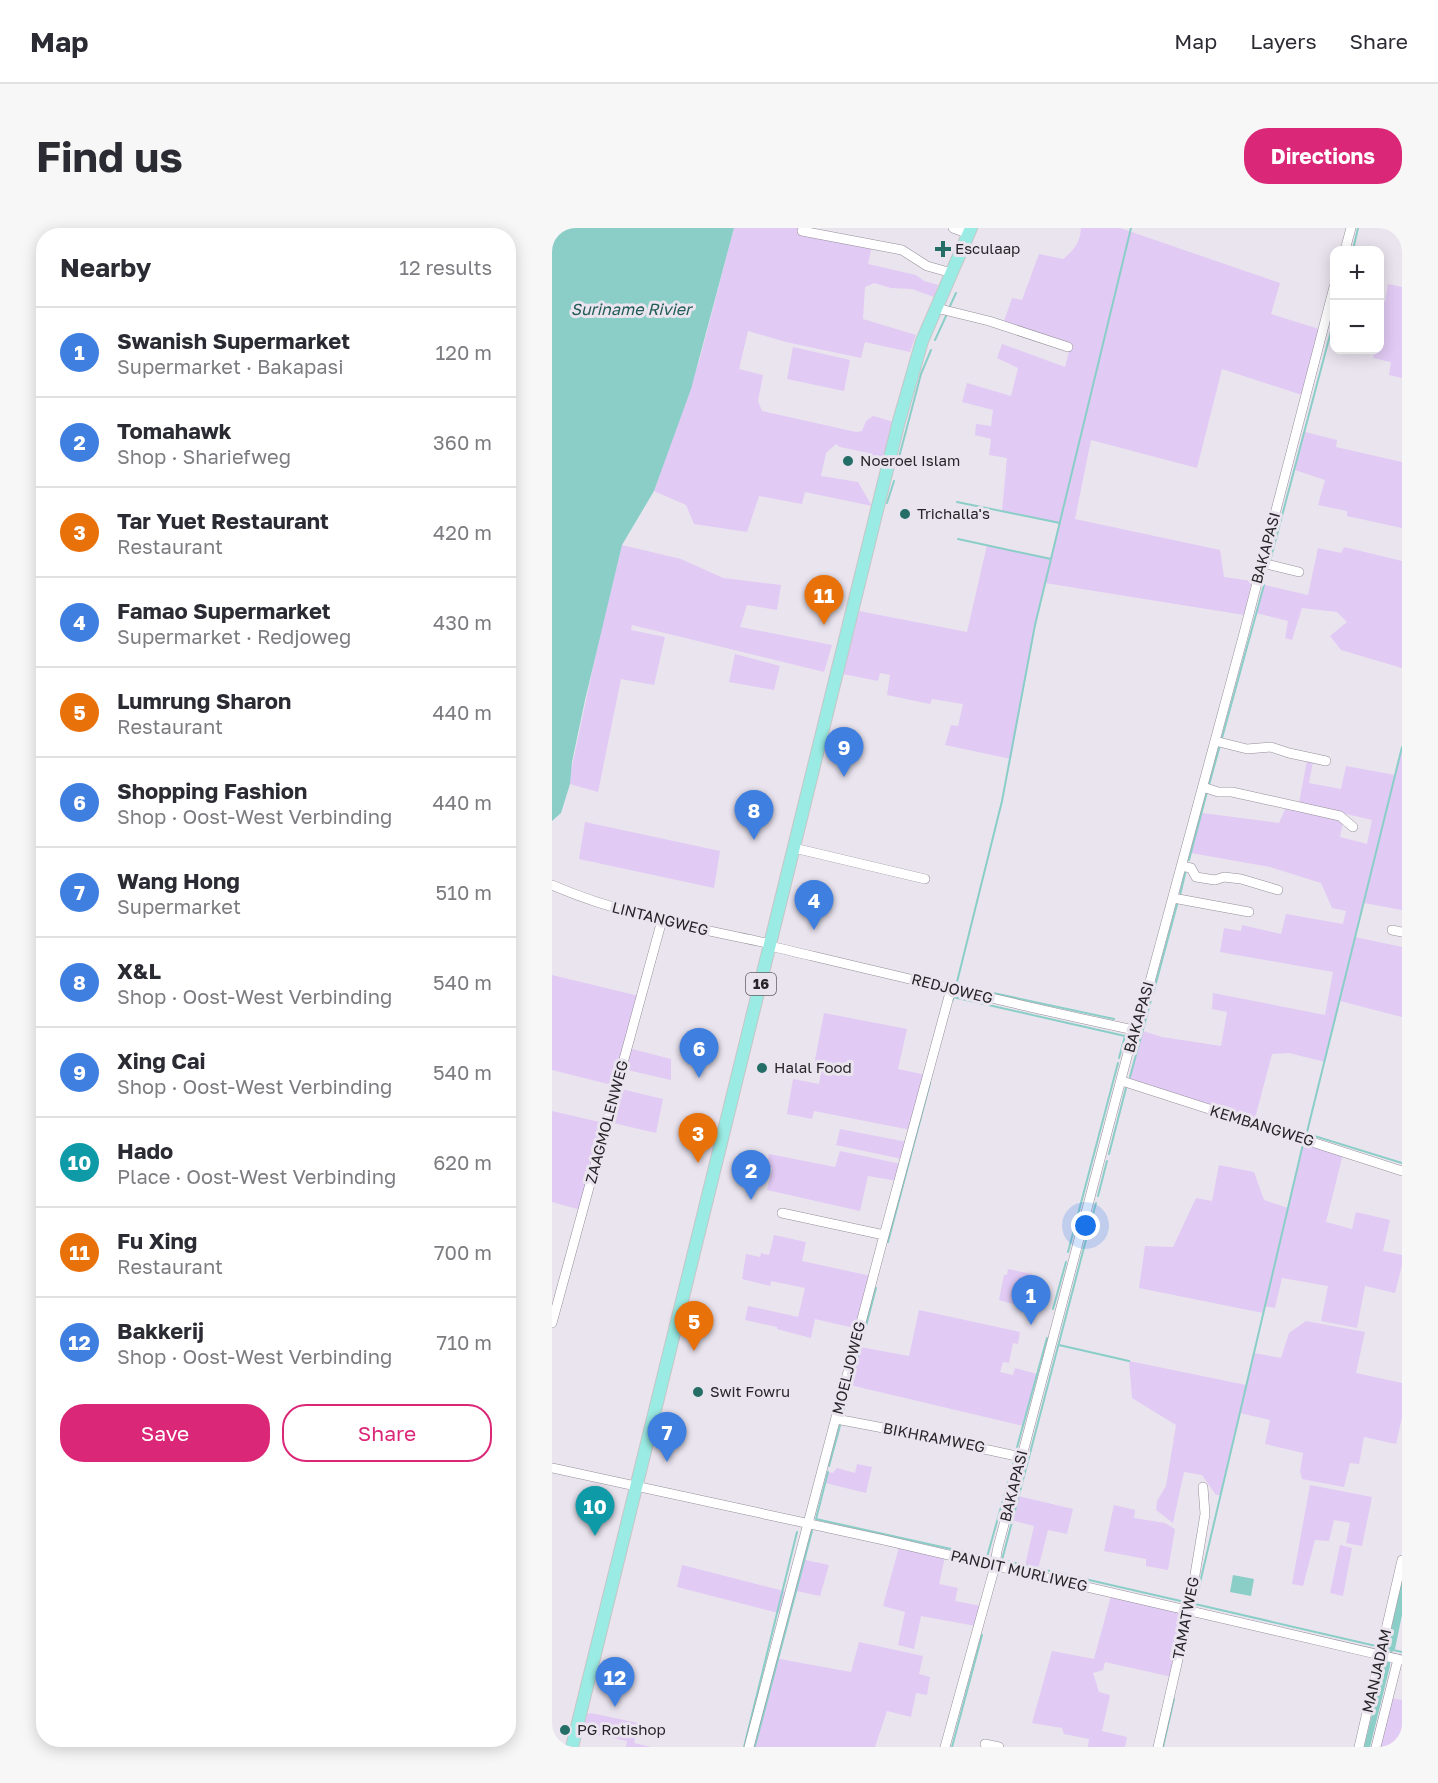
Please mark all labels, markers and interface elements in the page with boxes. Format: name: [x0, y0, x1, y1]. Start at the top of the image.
text: Map: [30, 25, 88, 58]
text: Map: [1174, 28, 1217, 54]
text: Layers: [1250, 28, 1317, 54]
text: Share: [1350, 28, 1408, 54]
button: Directions: [1244, 128, 1402, 184]
text: Find us: [36, 131, 183, 181]
place label: Esculaap: [955, 239, 1020, 257]
marker: Esculaap: [936, 242, 950, 256]
map controls: [1330, 246, 1384, 354]
button: +: [1330, 246, 1384, 300]
text: Nearby: [60, 252, 151, 283]
text: 12 results: [399, 255, 492, 279]
water label: Suriname Rivier: [571, 299, 694, 319]
button: −: [1330, 300, 1384, 354]
text: Swanish Supermarket: [117, 327, 350, 354]
text: 1: [74, 340, 85, 364]
text: 120 m: [436, 340, 492, 364]
text: Supermarket · Bakapasi: [117, 354, 344, 378]
text: Tomahawk: [117, 417, 232, 444]
text: 2: [73, 430, 86, 454]
text: 360 m: [433, 430, 492, 454]
text: Shop · Shariefweg: [117, 444, 291, 468]
place label: Noeroel Islam: [860, 451, 960, 469]
marker: Noeroel Islam: [841, 454, 855, 468]
place label: Trichalla's: [917, 504, 990, 522]
text: Tar Yuet Restaurant: [117, 507, 329, 534]
marker: Trichalla's: [898, 507, 912, 521]
street label: BAKAPASI: [1247, 510, 1283, 585]
text: 3: [73, 520, 86, 544]
text: 420 m: [433, 520, 492, 544]
text: Restaurant: [117, 534, 223, 558]
pin: 11: [804, 576, 844, 625]
text: Famao Supermarket: [117, 597, 331, 624]
text: 4: [73, 610, 86, 634]
text: 430 m: [433, 610, 492, 634]
text: Supermarket · Redjoweg: [117, 624, 351, 648]
text: Lumrung Sharon: [117, 687, 291, 714]
text: 5: [73, 700, 86, 724]
text: 440 m: [433, 700, 492, 724]
text: Restaurant: [117, 714, 223, 738]
pin: 9: [824, 728, 864, 777]
text: Shopping Fashion: [117, 777, 307, 804]
text: 6: [73, 790, 86, 814]
text: 440 m: [433, 790, 492, 814]
pin: 8: [734, 790, 774, 840]
text: Shop · Oost-West Verbinding: [117, 804, 392, 828]
text: Wang Hong: [117, 867, 240, 894]
text: 7: [74, 880, 85, 904]
text: 510 m: [436, 880, 492, 904]
pin: 4: [794, 880, 834, 930]
text: Supermarket: [117, 894, 241, 918]
street label: LINTANGWEG: [610, 897, 710, 939]
text: X&L: [117, 957, 161, 984]
street label: REDJOWEG: [910, 969, 995, 1007]
text: 8: [73, 970, 86, 994]
text: 540 m: [433, 970, 492, 994]
road number: 16: [746, 973, 776, 995]
street label: BAKAPASI: [1119, 979, 1157, 1054]
text: Shop · Oost-West Verbinding: [117, 984, 392, 1008]
pin: 6: [680, 1028, 718, 1078]
text: Xing Cai: [117, 1047, 206, 1074]
street label: ZAAGMOLENWEG: [581, 1058, 631, 1185]
place label: Halal Food: [774, 1058, 852, 1076]
text: 9: [73, 1060, 86, 1084]
text: 540 m: [433, 1060, 492, 1084]
marker: Halal Food: [755, 1061, 769, 1075]
text: Shop · Oost-West Verbinding: [117, 1074, 392, 1098]
street label: KEMBANGWEG: [1208, 1101, 1317, 1149]
pin: 3: [678, 1114, 718, 1163]
text: Hado: [117, 1137, 173, 1164]
text: 10: [68, 1150, 91, 1174]
text: 620 m: [433, 1150, 492, 1174]
pin: 2: [732, 1150, 770, 1200]
text: Place · Oost-West Verbinding: [117, 1164, 396, 1188]
your location: [1071, 1211, 1100, 1240]
text: Fu Xing: [117, 1227, 197, 1254]
text: 11: [69, 1240, 90, 1264]
text: 700 m: [434, 1240, 492, 1264]
text: Restaurant: [117, 1254, 223, 1278]
pin: 1: [1012, 1276, 1050, 1325]
pin: 5: [674, 1302, 714, 1351]
text: Bakkerij: [117, 1317, 204, 1344]
street label: MOELJOWEG: [828, 1319, 868, 1416]
text: 12: [68, 1330, 91, 1354]
text: 710 m: [437, 1330, 492, 1354]
text: Shop · Oost-West Verbinding: [117, 1344, 392, 1368]
place label: Swit Fowru: [710, 1382, 790, 1400]
marker: Swit Fowru: [691, 1385, 705, 1399]
button: Save: [60, 1404, 270, 1462]
button: Share: [282, 1404, 492, 1462]
pin: 7: [648, 1412, 686, 1462]
street label: BIKHRAMWEG: [882, 1418, 987, 1456]
street label: BAKAPASI: [995, 1448, 1031, 1524]
pin: 10: [576, 1486, 615, 1536]
street label: PANDIT MURLIWEG: [949, 1546, 1089, 1595]
street label: TAMATWEG: [1168, 1575, 1202, 1661]
street label: MANJADAM: [1358, 1627, 1394, 1714]
pin: 12: [596, 1658, 634, 1707]
place label: PG Rotishop: [577, 1720, 666, 1738]
marker: PG Rotishop: [558, 1723, 572, 1737]

